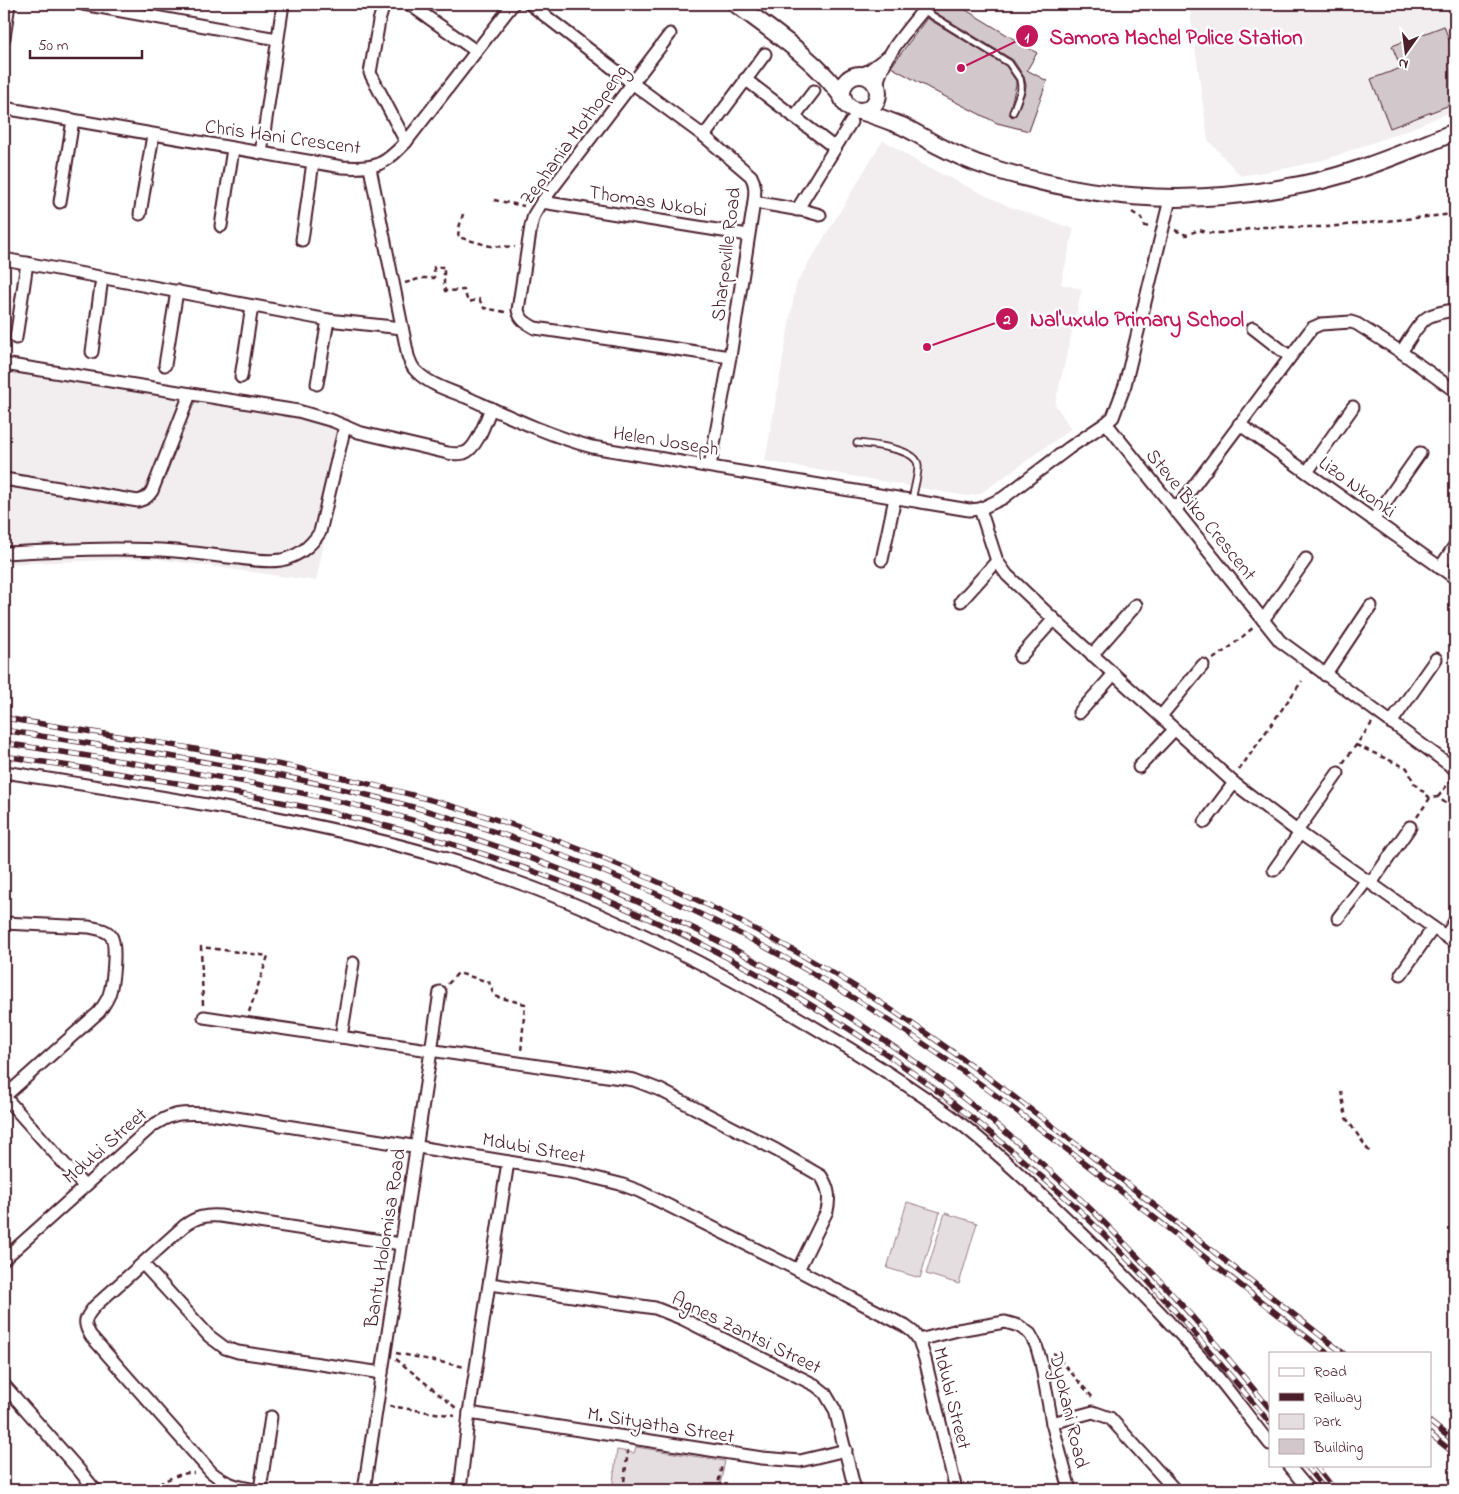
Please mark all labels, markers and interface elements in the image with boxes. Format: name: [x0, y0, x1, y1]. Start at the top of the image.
callout: Samora Machel Police Station: [1015, 18, 1313, 54]
text: Samora Machel Police Station: [1049, 24, 1303, 54]
text: 1: [1025, 27, 1030, 49]
scale bar: [30, 28, 142, 60]
north arrow: [1382, 28, 1432, 78]
text: 50 m: [38, 35, 69, 57]
text: N: [1396, 52, 1410, 74]
street label: Zephania Mothopeng: [514, 59, 637, 213]
street label: Chris Hani Crescent: [203, 113, 363, 164]
street label: Thomas Nkobi: [587, 179, 709, 226]
street label: Sharpeville Road: [705, 186, 750, 323]
callout: Nal'uxulo Primary School: [995, 301, 1254, 337]
text: Nal'uxulo Primary School: [1030, 306, 1244, 338]
text: 2: [1002, 309, 1011, 331]
street label: Helen Joseph: [611, 420, 721, 465]
street label: Steve Biko Crescent: [1138, 443, 1263, 588]
street label: Lizo Nkonki: [1312, 450, 1401, 526]
street label: Mdubi Street: [57, 1102, 155, 1192]
street label: Mdubi Street: [480, 1126, 588, 1173]
street label: Bantu Holomisa Road: [358, 1147, 415, 1331]
street label: Agnes Zantsi Street: [666, 1285, 826, 1384]
street label: Mdubi Street: [924, 1344, 977, 1453]
street label: Dyokani Road: [1040, 1349, 1095, 1471]
legend: [1269, 1352, 1432, 1466]
text: Road: [1314, 1361, 1347, 1383]
text: Railway: [1314, 1387, 1362, 1410]
street label: M. Sityatha Street: [585, 1401, 737, 1452]
text: Park: [1314, 1411, 1342, 1433]
text: Building: [1313, 1437, 1363, 1460]

